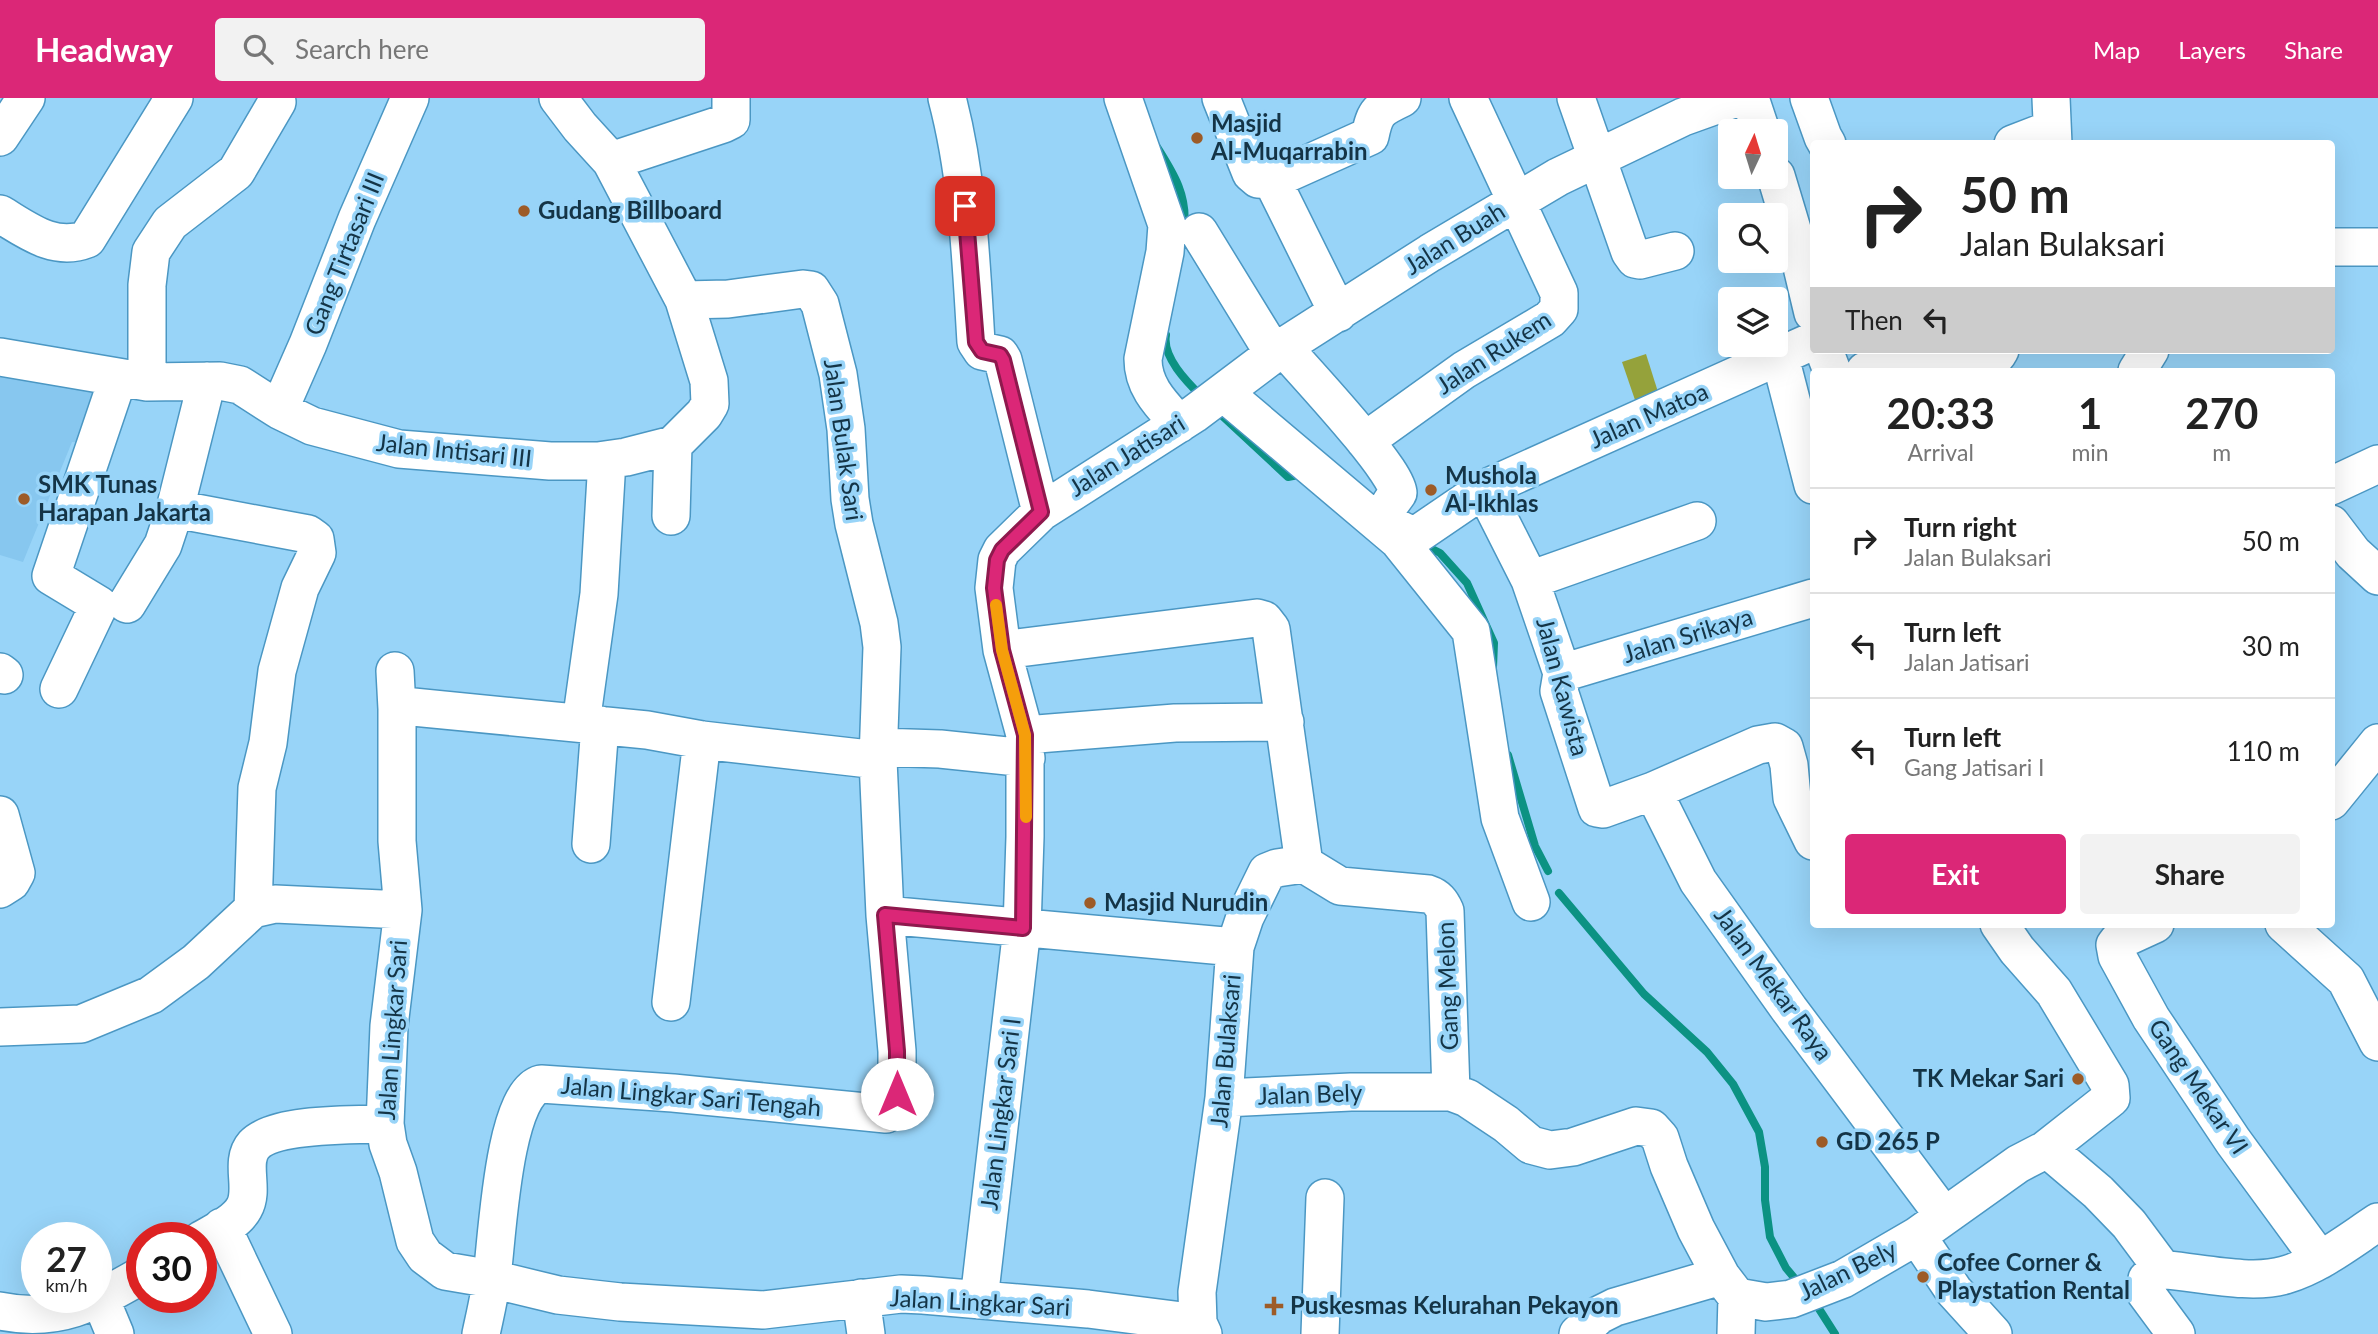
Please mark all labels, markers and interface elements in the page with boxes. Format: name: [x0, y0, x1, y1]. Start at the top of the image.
search box: [215, 18, 705, 81]
text: Headway: [35, 29, 173, 69]
icon: search: [239, 30, 277, 68]
text: Search here: [295, 33, 429, 65]
text: Map: [2093, 35, 2140, 64]
text: Layers: [2178, 35, 2246, 64]
text: Share: [2284, 35, 2343, 64]
place label: Masjid Al-Muqarrabin: [1210, 108, 1368, 165]
north arrow: [1718, 119, 1788, 189]
map controls: [1718, 119, 1788, 357]
marker: Masjid Al-Muqarrabin: [1189, 130, 1205, 146]
text: 50 m: [1960, 165, 2070, 223]
street label: Gang Tirtasari III: [298, 168, 389, 339]
icon: right: [1845, 168, 1936, 259]
pin: [935, 176, 995, 236]
icon: arrive: [946, 187, 984, 225]
place label: Gudang Billboard: [538, 195, 722, 224]
street label: Jalan Buah: [1399, 196, 1510, 280]
marker: Gudang Billboard: [516, 203, 532, 219]
button: search: [1718, 203, 1788, 273]
text: Jalan Bulaksari: [1960, 224, 2165, 263]
button: layers: [1718, 287, 1788, 357]
icon: left: [1917, 301, 1955, 339]
street label: Jalan Rukem: [1431, 304, 1556, 399]
text: Then: [1845, 304, 1903, 336]
street label: Jalan Bulak Sari: [819, 357, 870, 522]
street label: Jalan Matoa: [1585, 376, 1712, 454]
text: 20:33: [1887, 388, 1995, 438]
text: 1: [2078, 388, 2102, 438]
text: 270: [2185, 388, 2258, 438]
street label: Jalan Jatisari: [1063, 408, 1189, 502]
street label: Jalan Intisari III: [375, 427, 533, 472]
text: Arrival: [1908, 438, 1974, 466]
text: min: [2071, 438, 2109, 466]
text: m: [2212, 438, 2231, 466]
place label: Mushola Al-Ikhlas: [1444, 460, 1539, 517]
place label: SMK Tunas Harapan Jakarta: [38, 469, 211, 526]
marker: Mushola Al-Ikhlas: [1423, 482, 1439, 498]
marker: SMK Tunas Harapan Jakarta: [16, 491, 32, 507]
text: Turn right: [1904, 511, 2017, 543]
icon: right: [1845, 522, 1883, 560]
text: 50 m: [2242, 525, 2300, 557]
text: Jalan Bulaksari: [1904, 543, 2052, 571]
street label: Jalan Srikaya: [1619, 601, 1756, 668]
street label: Jalan Kawista: [1531, 614, 1596, 759]
text: Turn left: [1904, 616, 2001, 648]
icon: left: [1845, 627, 1883, 665]
text: 30 m: [2242, 630, 2300, 662]
text: Jalan Jatisari: [1904, 648, 2030, 676]
text: Turn left: [1904, 721, 2001, 753]
icon: left: [1845, 732, 1883, 770]
text: 110 m: [2227, 735, 2300, 767]
text: Gang Jatisari I: [1904, 753, 2045, 781]
button: Exit: [1845, 834, 2066, 914]
button: Share: [2080, 834, 2300, 914]
place label: Masjid Nurudin: [1104, 887, 1268, 916]
marker: Masjid Nurudin: [1082, 895, 1098, 911]
street label: Jalan Mekar Raya: [1709, 901, 1840, 1065]
street label: Gang Melon: [1430, 921, 1463, 1051]
street label: Jalan Lingkar Sari: [371, 939, 412, 1121]
street label: Jalan Bulaksari: [1203, 973, 1246, 1129]
street label: Gang Mekar VI: [2143, 1013, 2255, 1159]
street label: Jalan Lingkar Sari I: [973, 1016, 1026, 1212]
position arrow: [860, 1057, 934, 1131]
place label: TK Mekar Sari: [1913, 1063, 2064, 1092]
street label: Jalan Lingkar Sari Tengah: [560, 1070, 822, 1121]
marker: TK Mekar Sari: [2070, 1071, 2086, 1087]
street label: Jalan Bely: [1257, 1077, 1363, 1110]
place label: GD 265 P: [1836, 1126, 1940, 1155]
marker: GD 265 P: [1814, 1134, 1830, 1150]
speed limit sign: 30: [126, 1222, 217, 1313]
street label: Jalan Bely: [1794, 1233, 1901, 1306]
text: 27: [46, 1237, 87, 1279]
place label: Cofee Corner & Playstation Rental: [1937, 1247, 2130, 1304]
marker: Cofee Corner & Playstation Rental: [1915, 1269, 1931, 1285]
text: km/h: [45, 1274, 88, 1296]
street label: Jalan Lingkar Sari: [889, 1282, 1071, 1321]
place label: Puskesmas Kelurahan Pekayon: [1290, 1290, 1618, 1319]
marker: Puskesmas Kelurahan Pekayon: [1264, 1296, 1284, 1316]

